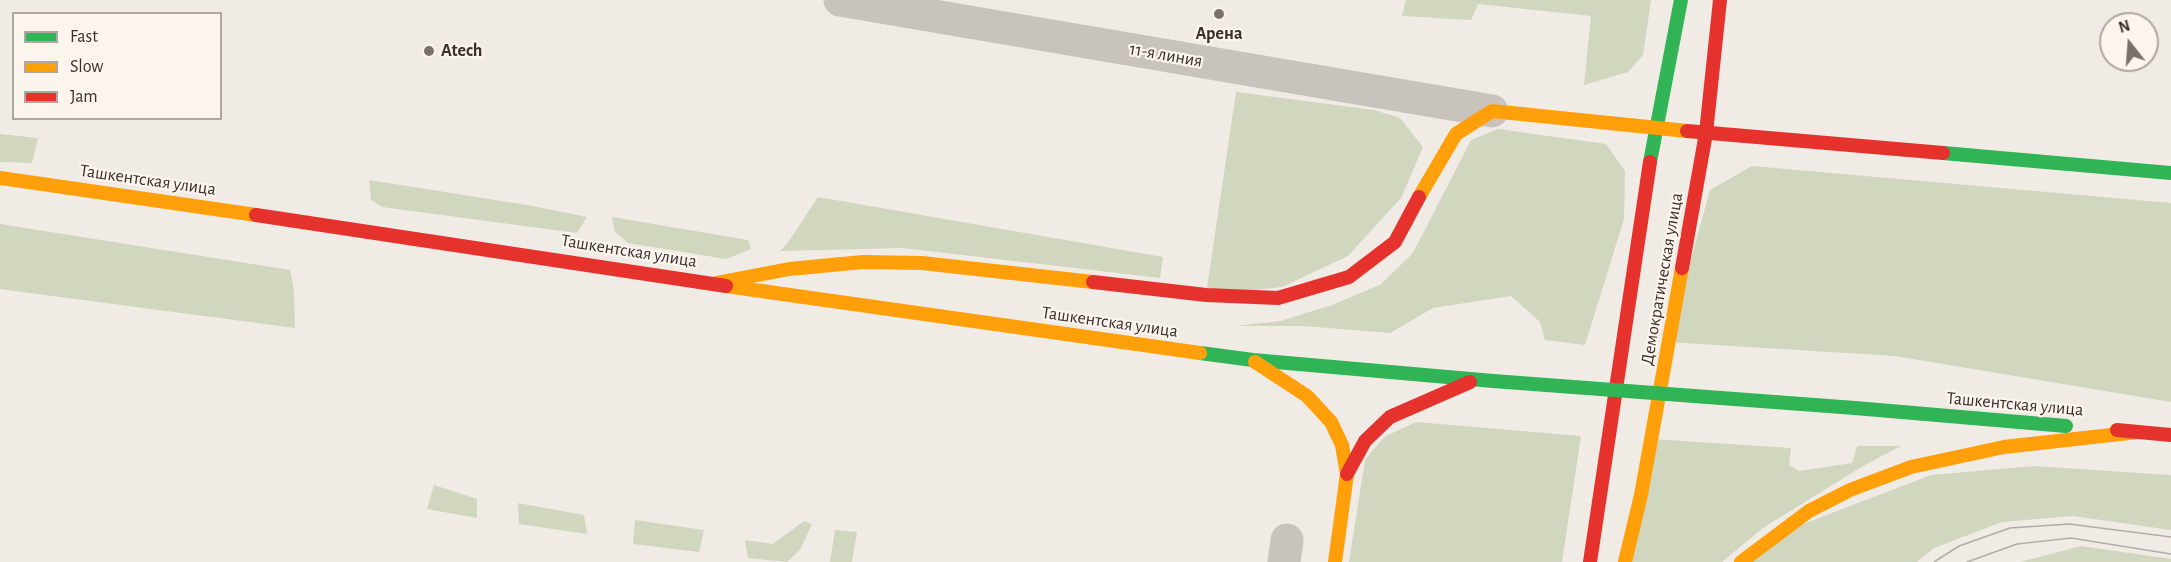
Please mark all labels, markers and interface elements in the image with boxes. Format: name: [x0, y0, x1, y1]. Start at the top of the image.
marker: Арена: [1212, 7, 1226, 21]
legend: [12, 12, 222, 120]
north arrow: [2099, 12, 2159, 72]
text: N: [2117, 17, 2132, 36]
place label: Арена: [1196, 23, 1242, 45]
text: Fast: [70, 28, 98, 46]
street label: 11-я линия: [1128, 38, 1204, 72]
place label: Atech: [441, 40, 482, 62]
marker: Atech: [422, 44, 436, 58]
text: Slow: [70, 58, 103, 76]
text: Jam: [70, 88, 98, 106]
street label: Ташкентская улица: [79, 160, 217, 200]
street label: Демократическая улица: [1636, 191, 1688, 367]
street label: Ташкентская улица: [560, 230, 698, 272]
street label: Ташкентская улица: [1041, 302, 1179, 342]
street label: Ташкентская улица: [1946, 387, 2084, 421]

